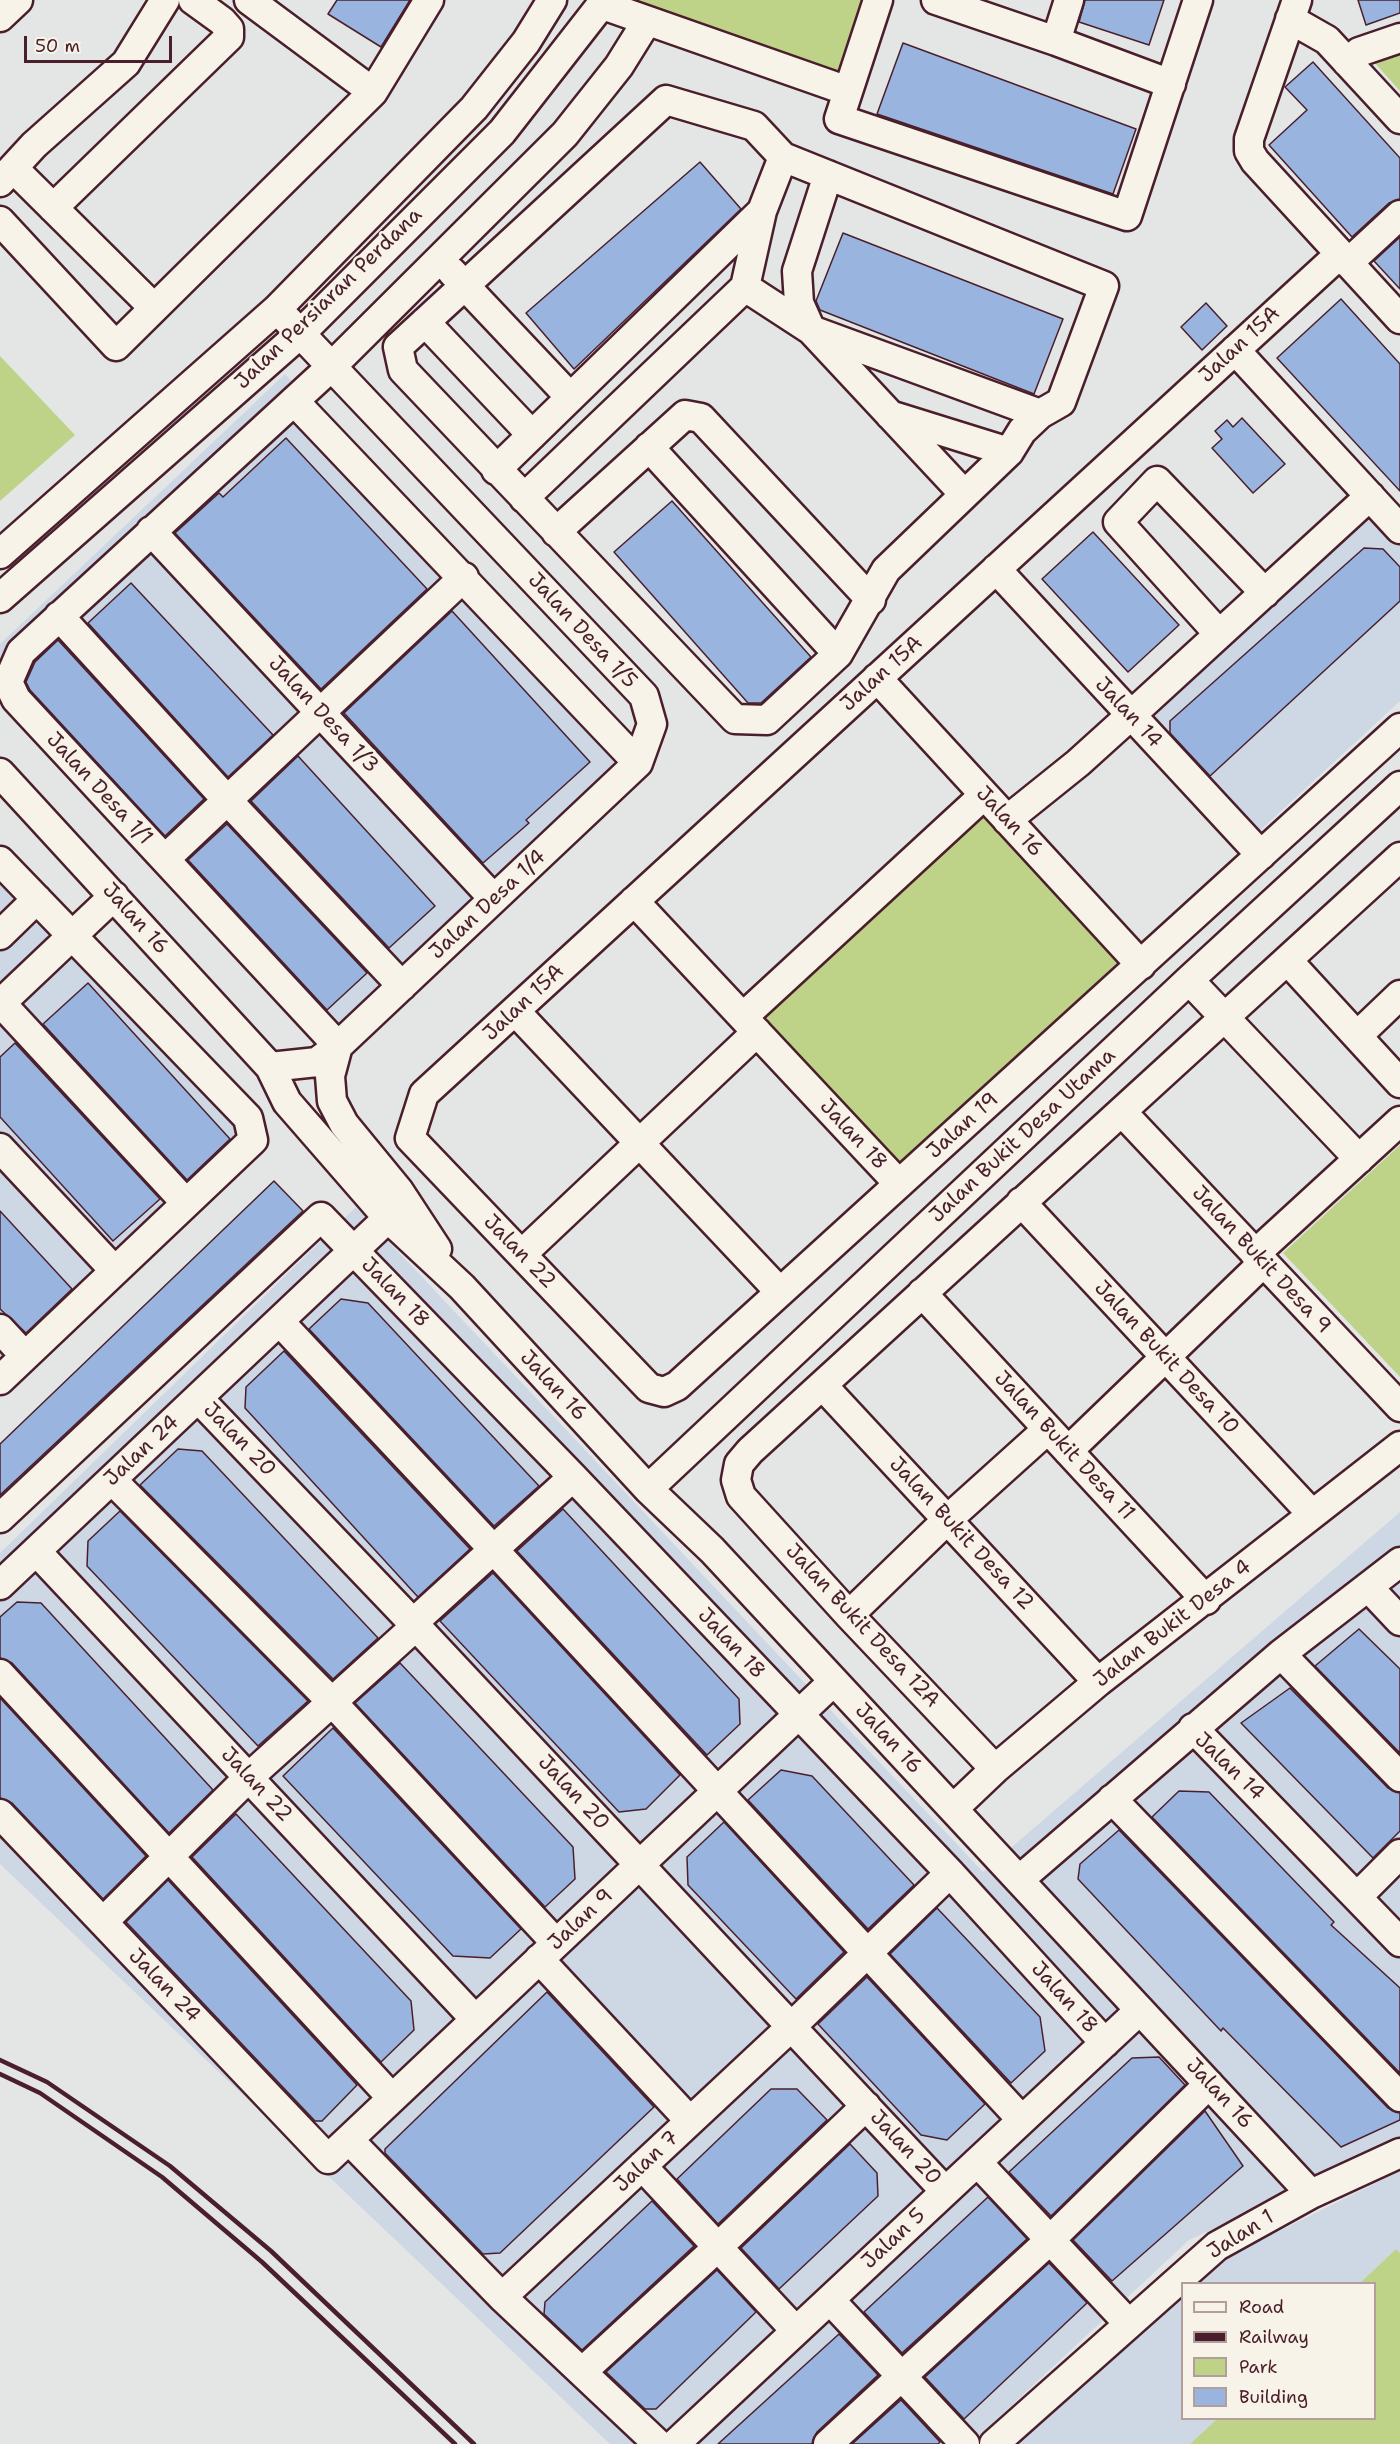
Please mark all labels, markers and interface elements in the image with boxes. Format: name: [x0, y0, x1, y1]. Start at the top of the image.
scale bar: [27, 24, 176, 62]
text: 50 m: [35, 34, 80, 58]
street label: Jalan Persiaran Perdana: [230, 203, 428, 395]
street label: Jalan 15A: [1194, 301, 1286, 389]
street label: Jalan Desa 1/5: [522, 568, 642, 694]
street label: Jalan 15A: [836, 631, 928, 717]
street label: Jalan Desa 1/3: [263, 651, 383, 779]
street label: Jalan 14: [1089, 673, 1167, 753]
street label: Jalan Desa 1/1: [40, 728, 158, 850]
street label: Jalan 16: [970, 781, 1048, 863]
street label: Jalan Desa 1/4: [425, 845, 551, 965]
street label: Jalan 16: [96, 878, 174, 960]
street label: Jalan 15A: [478, 959, 570, 1047]
street label: Jalan Bukit Desa Utama: [925, 1043, 1121, 1229]
street label: Jalan 19: [922, 1087, 1004, 1165]
street label: Jalan 18: [814, 1094, 892, 1176]
street label: Jalan Bukit Desa 9: [1186, 1181, 1336, 1339]
street label: Jalan 22: [478, 1210, 560, 1294]
street label: Jalan 18: [355, 1253, 435, 1333]
street label: Jalan Bukit Desa 10: [1088, 1276, 1244, 1440]
street label: Jalan 16: [514, 1345, 592, 1427]
street label: Jalan Bukit Desa 11: [988, 1366, 1140, 1526]
street label: Jalan 20: [197, 1398, 281, 1482]
street label: Jalan 24: [99, 1410, 185, 1492]
street label: Jalan Bukit Desa 12: [883, 1452, 1039, 1616]
street label: Jalan Bukit Desa 12A: [780, 1539, 944, 1713]
street label: Jalan Bukit Desa 4: [1089, 1555, 1257, 1693]
street label: Jalan 18: [692, 1603, 770, 1685]
street label: Jalan 16: [849, 1698, 927, 1780]
street label: Jalan 14: [1189, 1728, 1269, 1806]
street label: Jalan 22: [215, 1742, 297, 1828]
street label: Jalan 20: [532, 1750, 614, 1836]
street label: Jalan 9: [543, 1884, 619, 1956]
street label: Jalan 24: [123, 1944, 205, 2028]
street label: Jalan 18: [1025, 1957, 1103, 2039]
street label: Jalan 16: [1180, 2053, 1258, 2135]
street label: Jalan 20: [864, 2105, 946, 2191]
street label: Jalan 7: [609, 2126, 685, 2198]
street label: Jalan 5: [857, 2203, 931, 2275]
street label: Jalan 1: [1203, 2205, 1279, 2265]
legend: [1181, 2282, 1376, 2420]
text: Road: [1239, 2295, 1284, 2319]
text: Railway: [1239, 2325, 1309, 2349]
text: Park: [1239, 2355, 1278, 2379]
text: Building: [1239, 2385, 1308, 2409]

